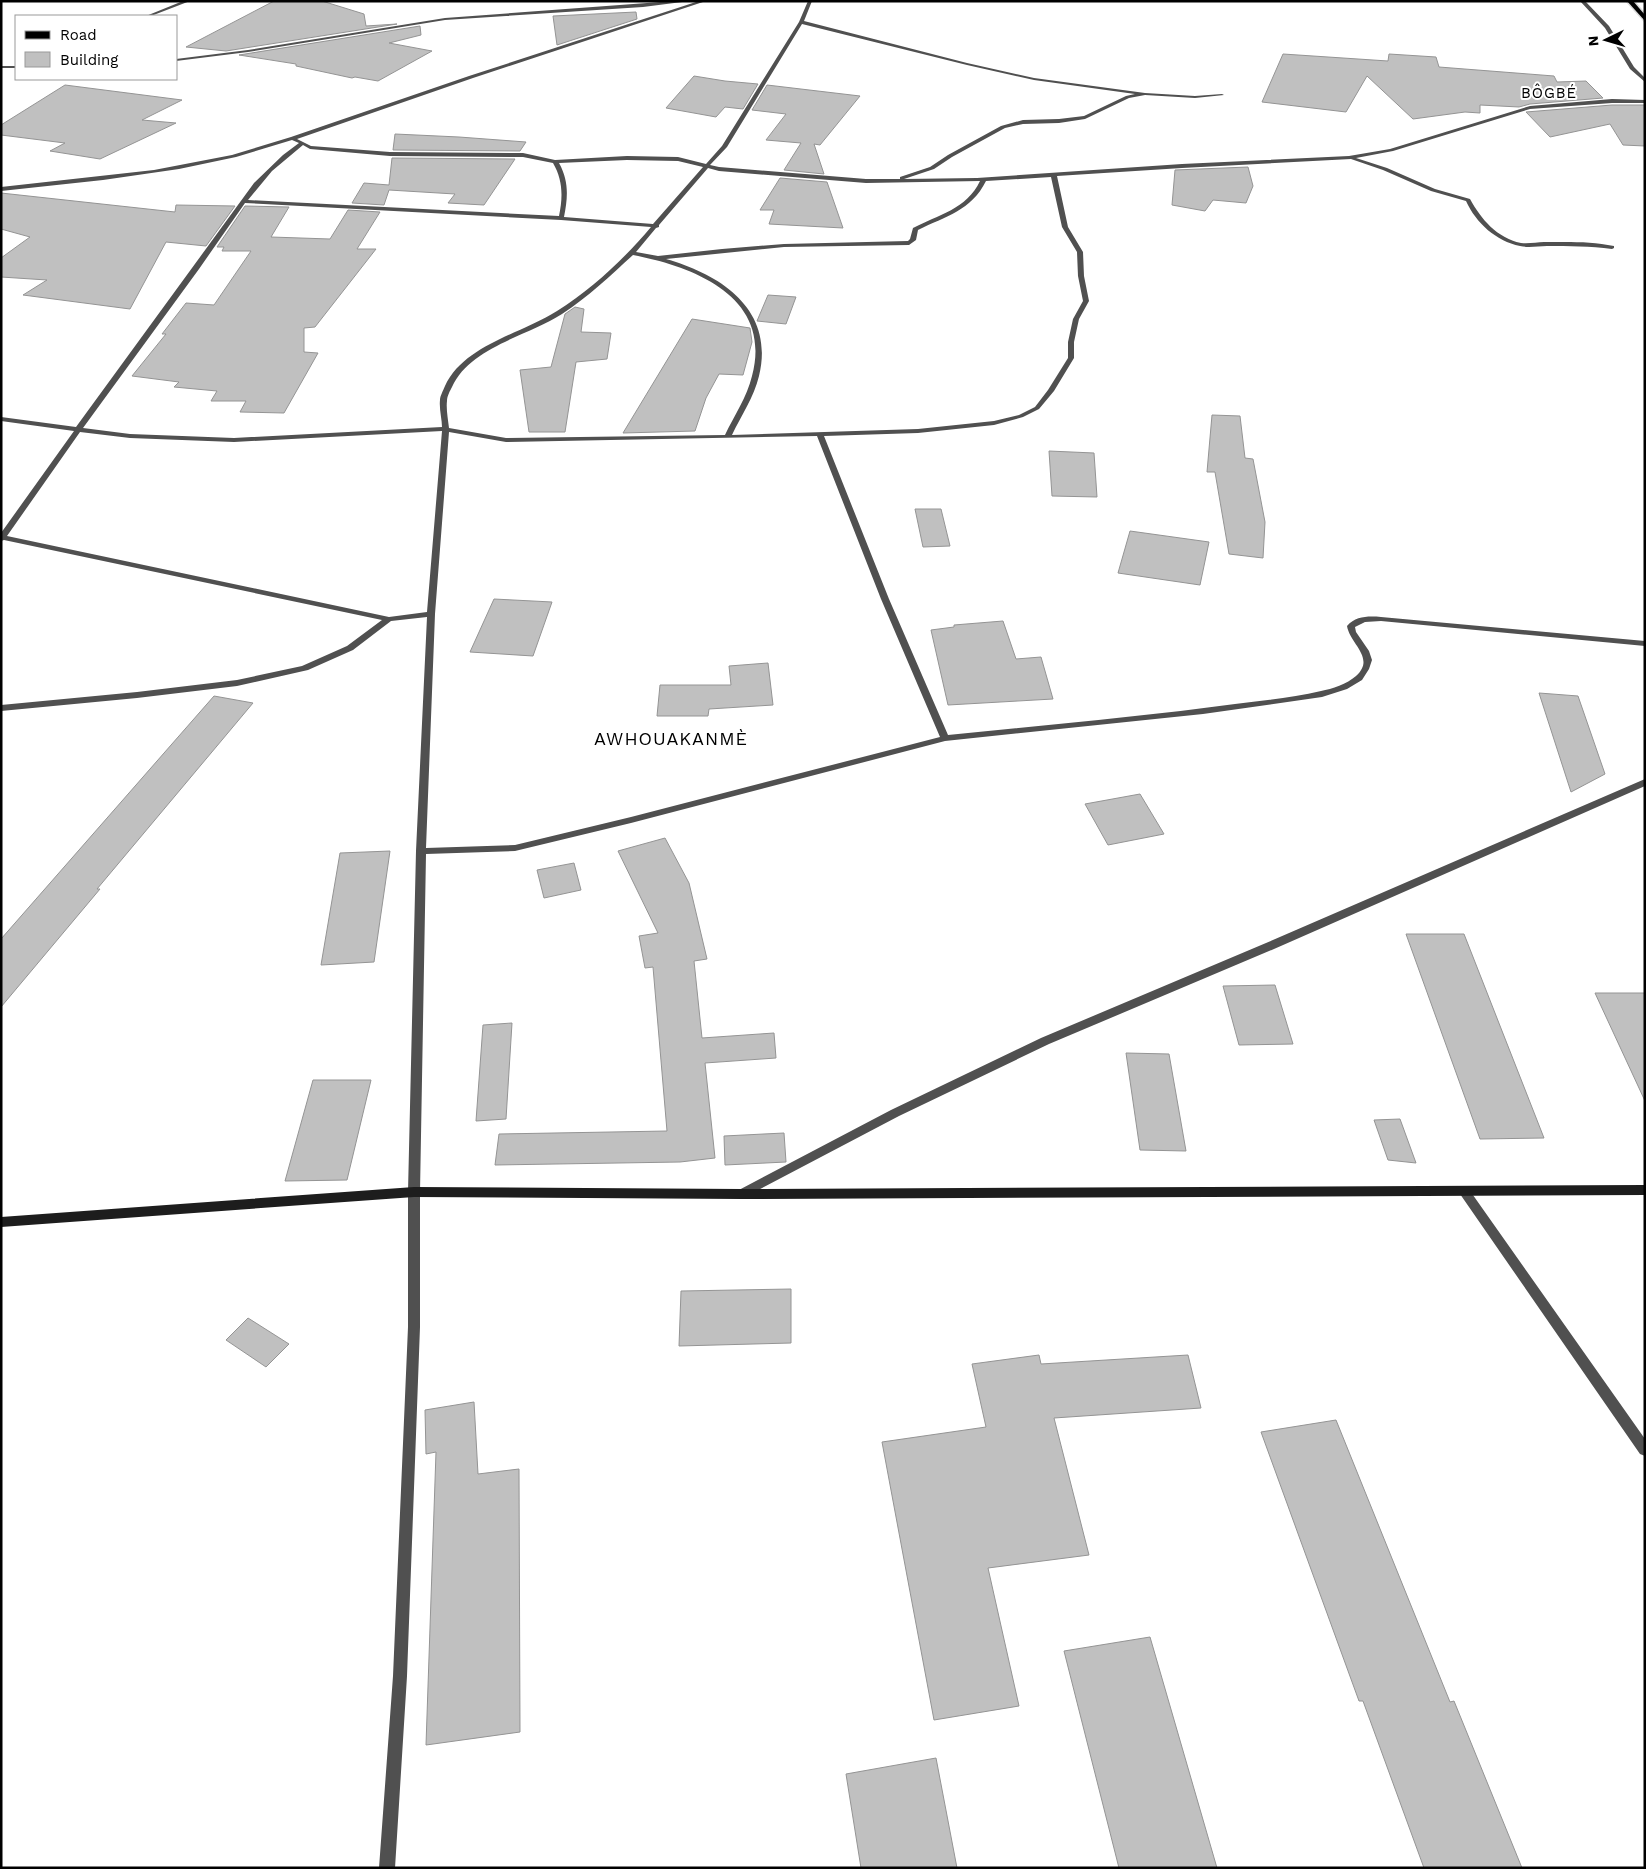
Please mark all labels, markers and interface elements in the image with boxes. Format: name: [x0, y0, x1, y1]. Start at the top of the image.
legend: [15, 15, 178, 80]
north arrow: [1581, 15, 1631, 65]
text: Road: [60, 26, 97, 44]
text: N: [1585, 35, 1601, 47]
text: Building: [60, 51, 118, 69]
district label: BÔGBÉ: [1521, 83, 1577, 102]
district label: AWHOUAKANMÈ: [594, 728, 748, 749]

